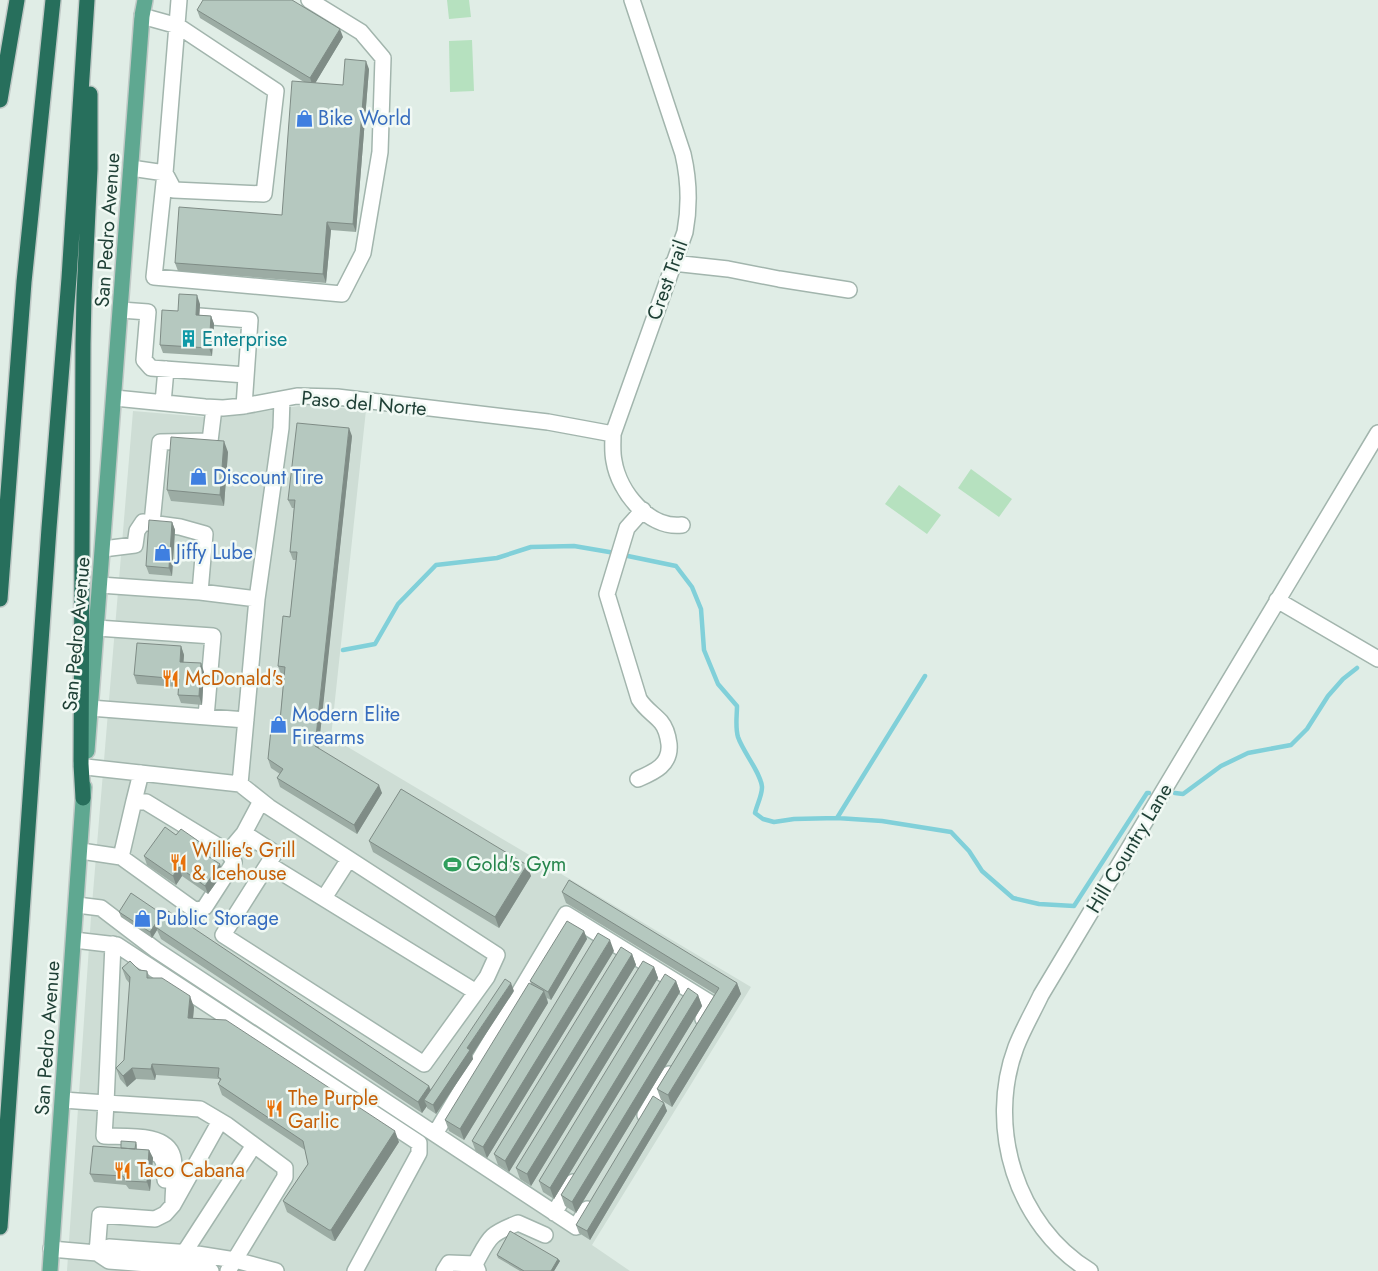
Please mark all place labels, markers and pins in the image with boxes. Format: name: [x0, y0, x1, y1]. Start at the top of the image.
place label: Bike World: [318, 104, 411, 133]
shop icon: Bike World: [294, 108, 314, 128]
place label: Enterprise: [202, 325, 287, 354]
building icon: Enterprise: [178, 329, 198, 349]
place label: Discount Tire: [213, 463, 324, 492]
shop icon: Discount Tire: [189, 467, 209, 487]
place label: Jiffy Lube: [173, 538, 253, 567]
shop icon: Jiffy Lube: [152, 542, 172, 562]
place label: McDonald's: [185, 664, 283, 693]
restaurant icon: McDonald's: [161, 668, 181, 688]
place label: Modern Elite Firearms: [292, 700, 400, 752]
shop icon: Modern Elite Firearms: [268, 715, 288, 735]
place label: Willie's Grill & Icehouse: [192, 836, 296, 888]
place label: Gold's Gym: [466, 850, 566, 879]
restaurant icon: Willie's Grill & Icehouse: [168, 852, 188, 872]
sports icon: Gold's Gym: [442, 854, 462, 874]
place label: Public Storage: [156, 904, 279, 933]
shop icon: Public Storage: [132, 908, 152, 928]
place label: The Purple Garlic: [288, 1084, 378, 1136]
restaurant icon: The Purple Garlic: [264, 1099, 284, 1119]
place label: Taco Cabana: [137, 1156, 245, 1185]
restaurant icon: Taco Cabana: [113, 1160, 133, 1180]

